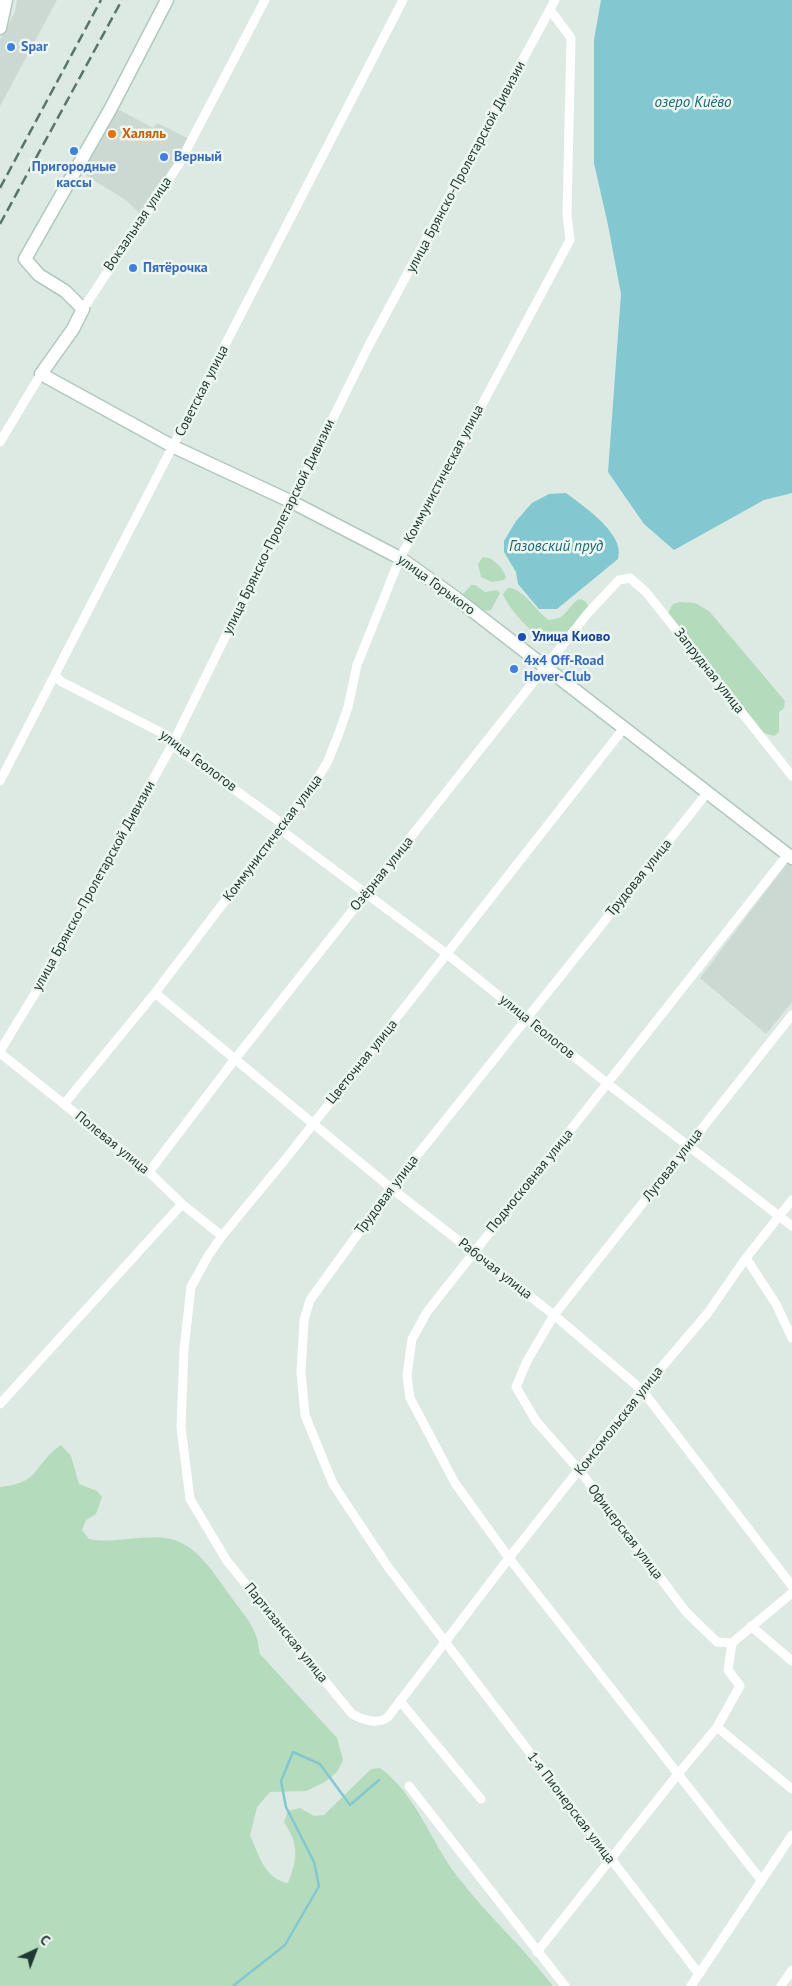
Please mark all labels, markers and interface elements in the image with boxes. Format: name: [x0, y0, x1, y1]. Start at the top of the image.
place label: Spar: [21, 39, 48, 55]
marker: Spar: [5, 41, 17, 53]
street label: улица Брянско-Пролетарской Дивизии: [403, 58, 529, 276]
water label: озеро Киёво: [654, 94, 732, 112]
place label: Халяль: [122, 126, 166, 142]
marker: Халяль: [106, 128, 118, 140]
marker: Пригородные кассы: [68, 145, 80, 157]
place label: Верный: [174, 149, 222, 165]
marker: Верный: [158, 151, 170, 163]
place label: Пригородные кассы: [32, 159, 116, 192]
street label: Вокзальная улица: [100, 174, 176, 274]
place label: Пятёрочка: [143, 260, 208, 276]
marker: Пятёрочка: [127, 262, 139, 274]
street label: Советская улица: [172, 342, 232, 440]
street label: Коммунистическая улица: [400, 402, 488, 546]
street label: улица Брянско-Пролетарской Дивизии: [219, 417, 339, 637]
water label: Газовский пруд: [509, 538, 603, 556]
street label: улица Горького: [394, 551, 478, 619]
street label: Запрудная улица: [670, 625, 748, 717]
place label: Улица Киово: [532, 629, 610, 645]
marker: Улица Киово: [516, 631, 528, 643]
place label: 4x4 Off-Road Hover-Club: [524, 653, 604, 686]
marker: 4x4 Off-Road Hover-Club: [508, 663, 520, 675]
street label: улица Геологов: [156, 726, 240, 796]
street label: Коммунистическая улица: [220, 771, 326, 905]
street label: улица Брянско-Пролетарской Дивизии: [29, 778, 159, 994]
street label: Озёрная улица: [347, 833, 417, 915]
street label: Трудовая улица: [603, 836, 675, 920]
street label: улица Геологов: [496, 991, 578, 1063]
street label: Цветочная улица: [323, 1016, 401, 1108]
street label: Полевая улица: [71, 1108, 153, 1178]
street label: Луговая улица: [639, 1125, 707, 1205]
street label: Подмосковная улица: [483, 1126, 577, 1236]
street label: Трудовая улица: [352, 1152, 422, 1238]
street label: Рабочая улица: [455, 1235, 535, 1303]
street label: Комсомольская улица: [571, 1363, 667, 1479]
street label: Офицерская улица: [584, 1481, 666, 1583]
street label: Партизанская улица: [241, 1580, 331, 1686]
street label: 1-я Пионерская улица: [523, 1749, 619, 1867]
north arrow: [10, 1926, 60, 1976]
text: С: [36, 1931, 54, 1949]

